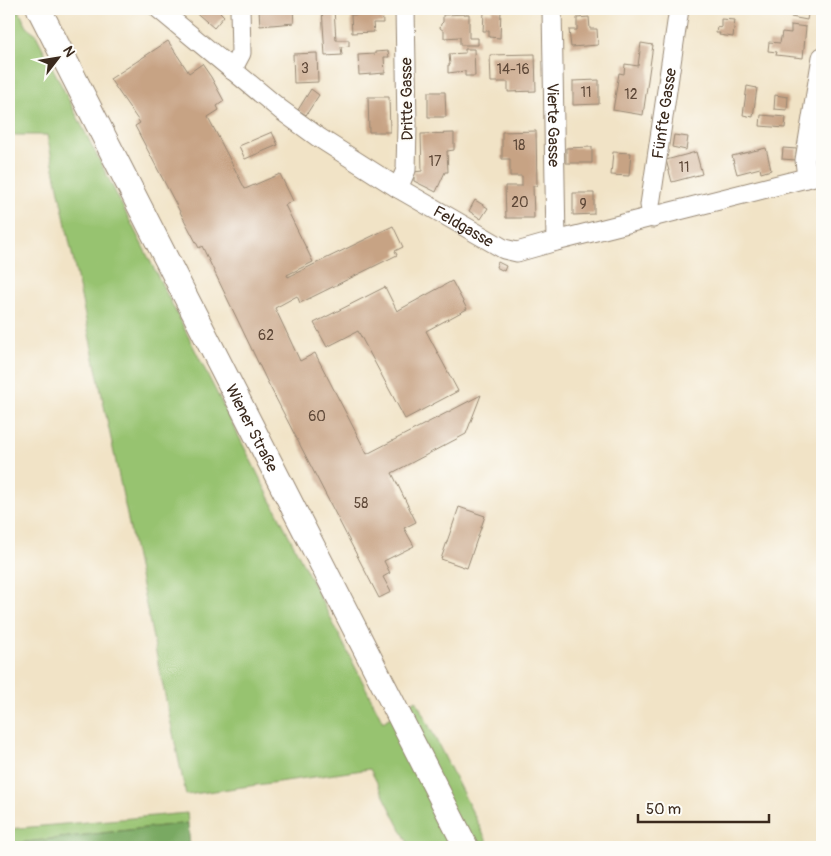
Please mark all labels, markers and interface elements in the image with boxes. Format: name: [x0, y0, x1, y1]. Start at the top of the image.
north arrow: [32, 32, 82, 82]
text: N: [59, 43, 78, 60]
street label: Dritte Gasse: [396, 57, 418, 141]
house number: 3: [301, 60, 309, 77]
house number: 14-16: [496, 61, 530, 78]
street label: Fünfte Gasse: [648, 67, 681, 160]
street label: Vierte Gasse: [542, 83, 564, 167]
house number: 11: [581, 84, 591, 101]
house number: 12: [624, 86, 638, 103]
house number: 18: [513, 137, 525, 154]
house number: 17: [429, 153, 442, 170]
house number: 11: [679, 159, 689, 176]
house number: 20: [511, 194, 529, 211]
house number: 9: [579, 196, 587, 213]
street label: Feldgasse: [430, 202, 497, 252]
house number: 62: [258, 327, 274, 344]
street label: Wiener Straße: [221, 381, 282, 476]
house number: 60: [308, 408, 326, 425]
house number: 58: [354, 495, 368, 512]
scale bar: [638, 791, 770, 823]
text: 50 m: [646, 800, 681, 819]

